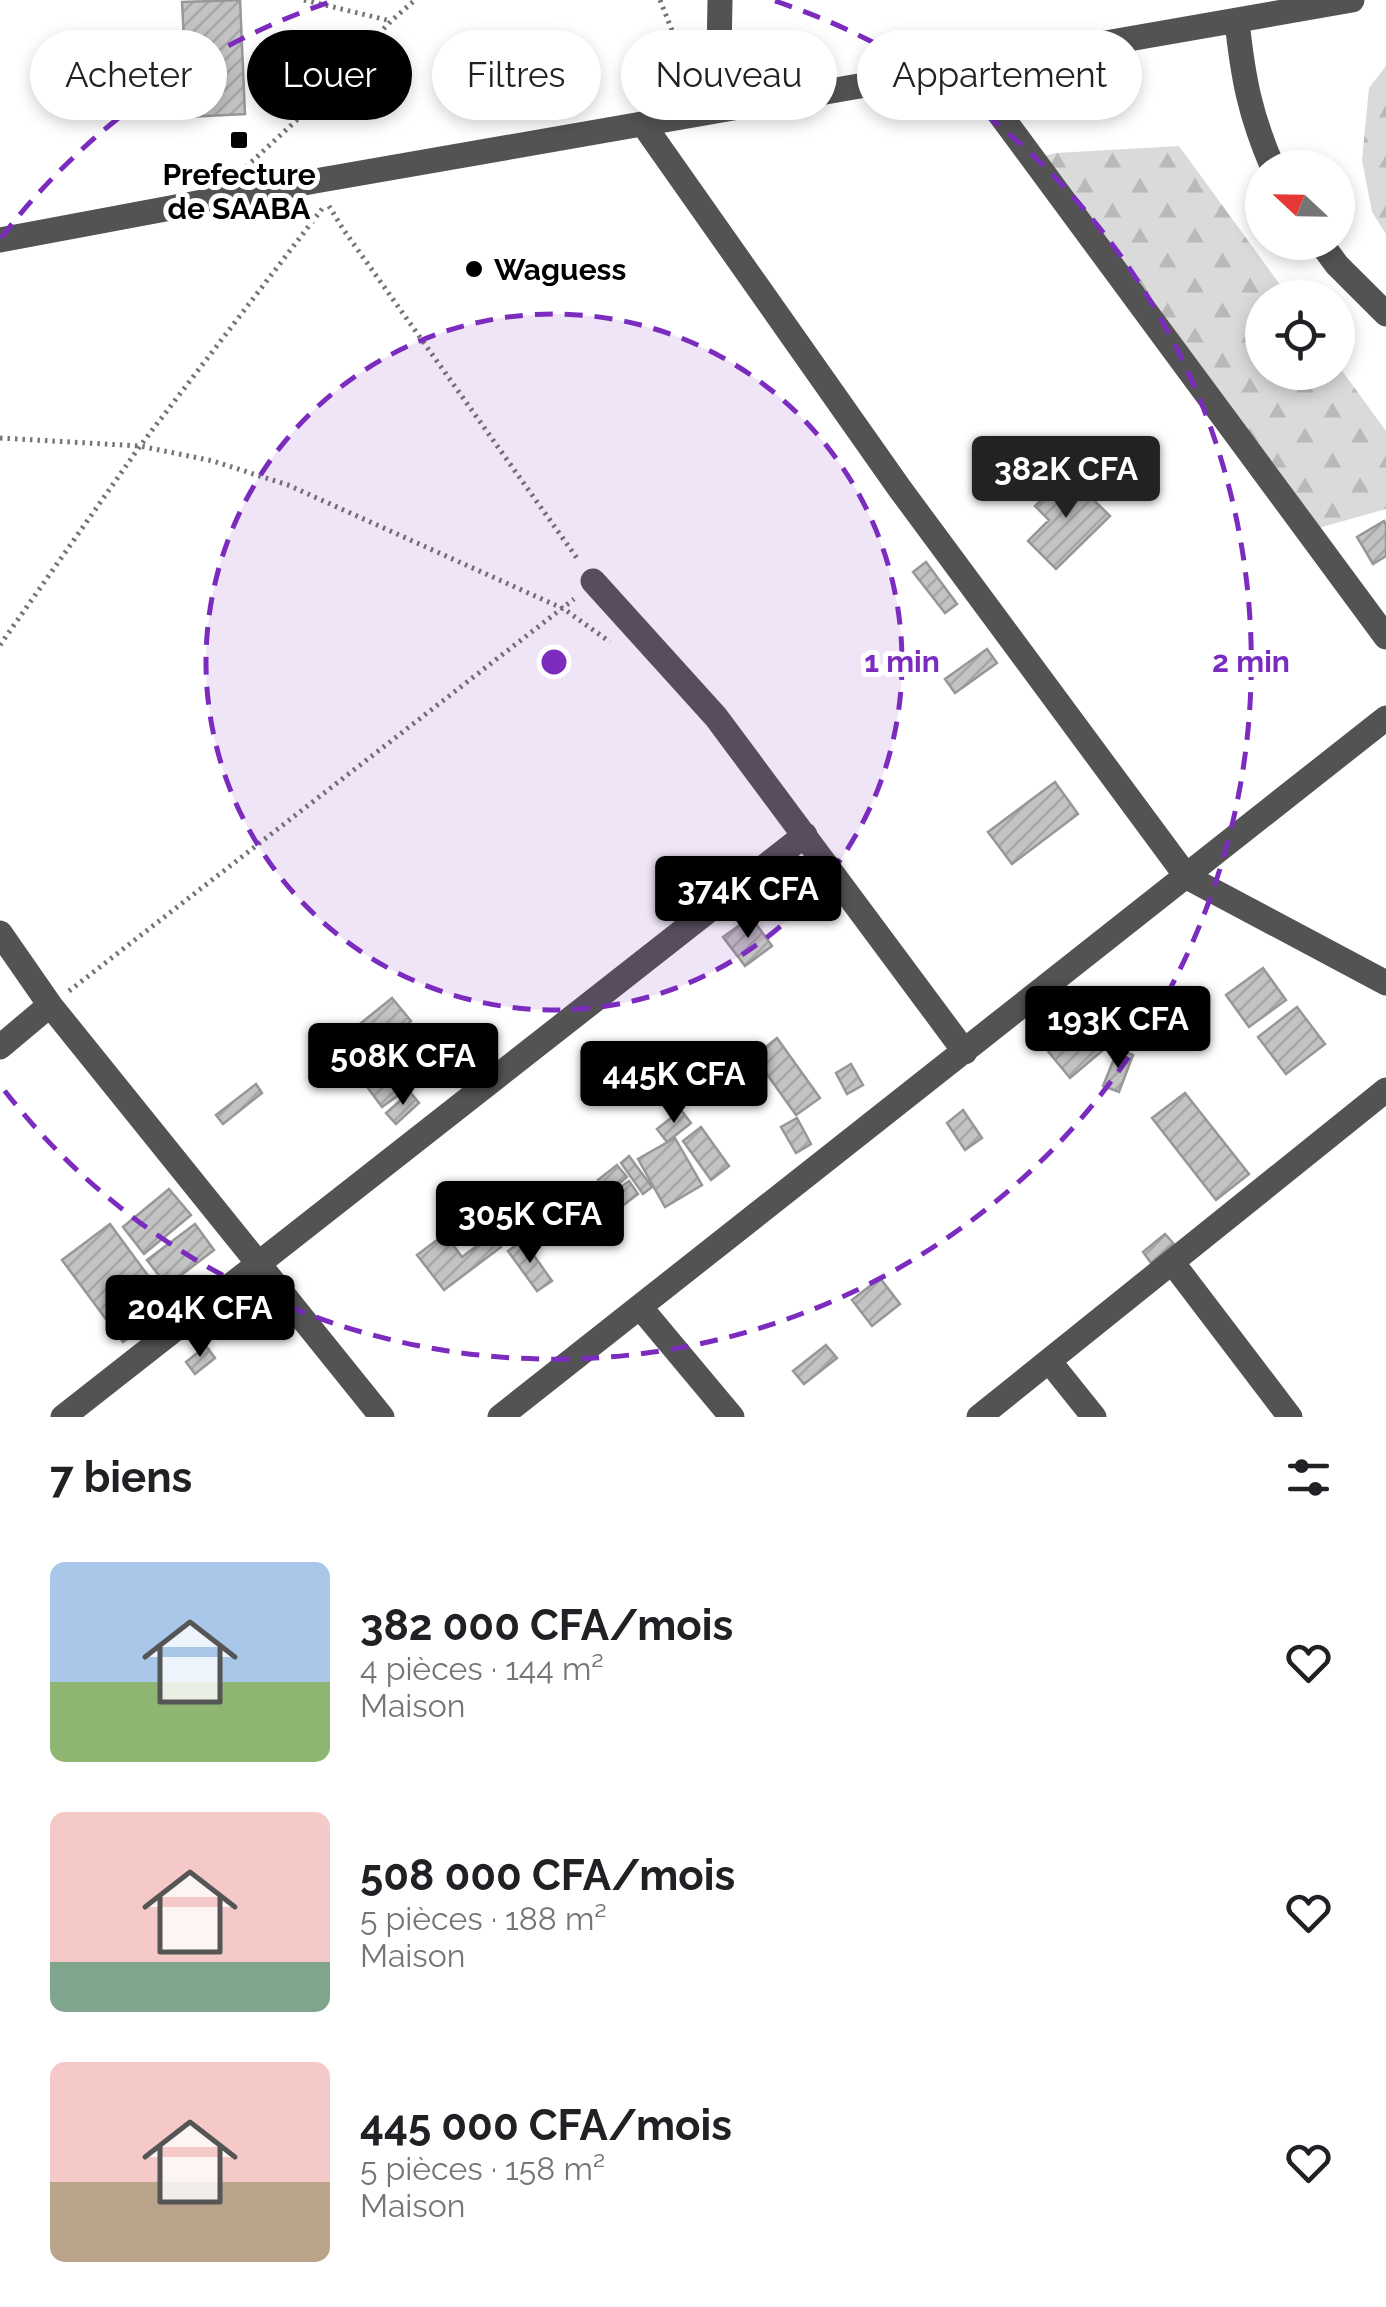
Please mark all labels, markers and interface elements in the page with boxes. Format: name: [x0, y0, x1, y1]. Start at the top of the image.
chip: Acheter: [30, 30, 227, 120]
chip: Louer: [247, 30, 412, 120]
chip: Filtres: [432, 30, 601, 120]
chip: Nouveau: [621, 30, 837, 120]
chip: Appartement: [857, 30, 1142, 120]
marker: Prefecture de SAABA: [228, 129, 250, 151]
north arrow: [1245, 150, 1355, 260]
map controls: [1245, 150, 1355, 390]
place label: Prefecture de SAABA: [162, 157, 316, 226]
place label: Waguess: [494, 252, 626, 287]
marker: Waguess: [463, 258, 485, 280]
button: locate: [1245, 280, 1355, 390]
pin: 382K CFA: [963, 436, 1169, 521]
text: 382K CFA: [994, 450, 1138, 487]
centre of rings: [536, 644, 572, 680]
text: 1 min: [864, 644, 940, 679]
text: 2 min: [1212, 644, 1290, 679]
pin: 374K CFA: [645, 856, 851, 941]
text: 374K CFA: [677, 870, 819, 907]
pin: 193K CFA: [1015, 986, 1221, 1071]
text: 193K CFA: [1047, 1000, 1189, 1037]
pin: 508K CFA: [300, 1023, 506, 1108]
text: 508K CFA: [330, 1037, 476, 1074]
pin: 445K CFA: [571, 1041, 777, 1126]
text: 445K CFA: [602, 1055, 746, 1092]
pin: 305K CFA: [427, 1181, 633, 1266]
text: 305K CFA: [458, 1195, 602, 1232]
pin: 204K CFA: [97, 1275, 303, 1360]
text: 204K CFA: [128, 1289, 272, 1326]
icon: filters: [1281, 1450, 1336, 1505]
text: 7 biens: [50, 1453, 192, 1502]
text: 382 000 CFA/mois: [360, 1601, 733, 1650]
icon: home: [130, 1602, 250, 1722]
icon: heart: [1281, 1635, 1336, 1690]
text: 4 pièces · 144 m²: [360, 1650, 604, 1687]
text: Maison: [360, 1687, 465, 1724]
text: 508 000 CFA/mois: [360, 1851, 735, 1900]
icon: home: [130, 1852, 250, 1972]
icon: heart: [1281, 1885, 1336, 1940]
text: 5 pièces · 188 m²: [360, 1900, 607, 1937]
text: Maison: [360, 1937, 465, 1974]
text: 445 000 CFA/mois: [360, 2101, 732, 2150]
icon: home: [130, 2102, 250, 2222]
icon: heart: [1281, 2135, 1336, 2190]
text: 5 pièces · 158 m²: [360, 2150, 605, 2187]
text: Maison: [360, 2187, 465, 2224]

